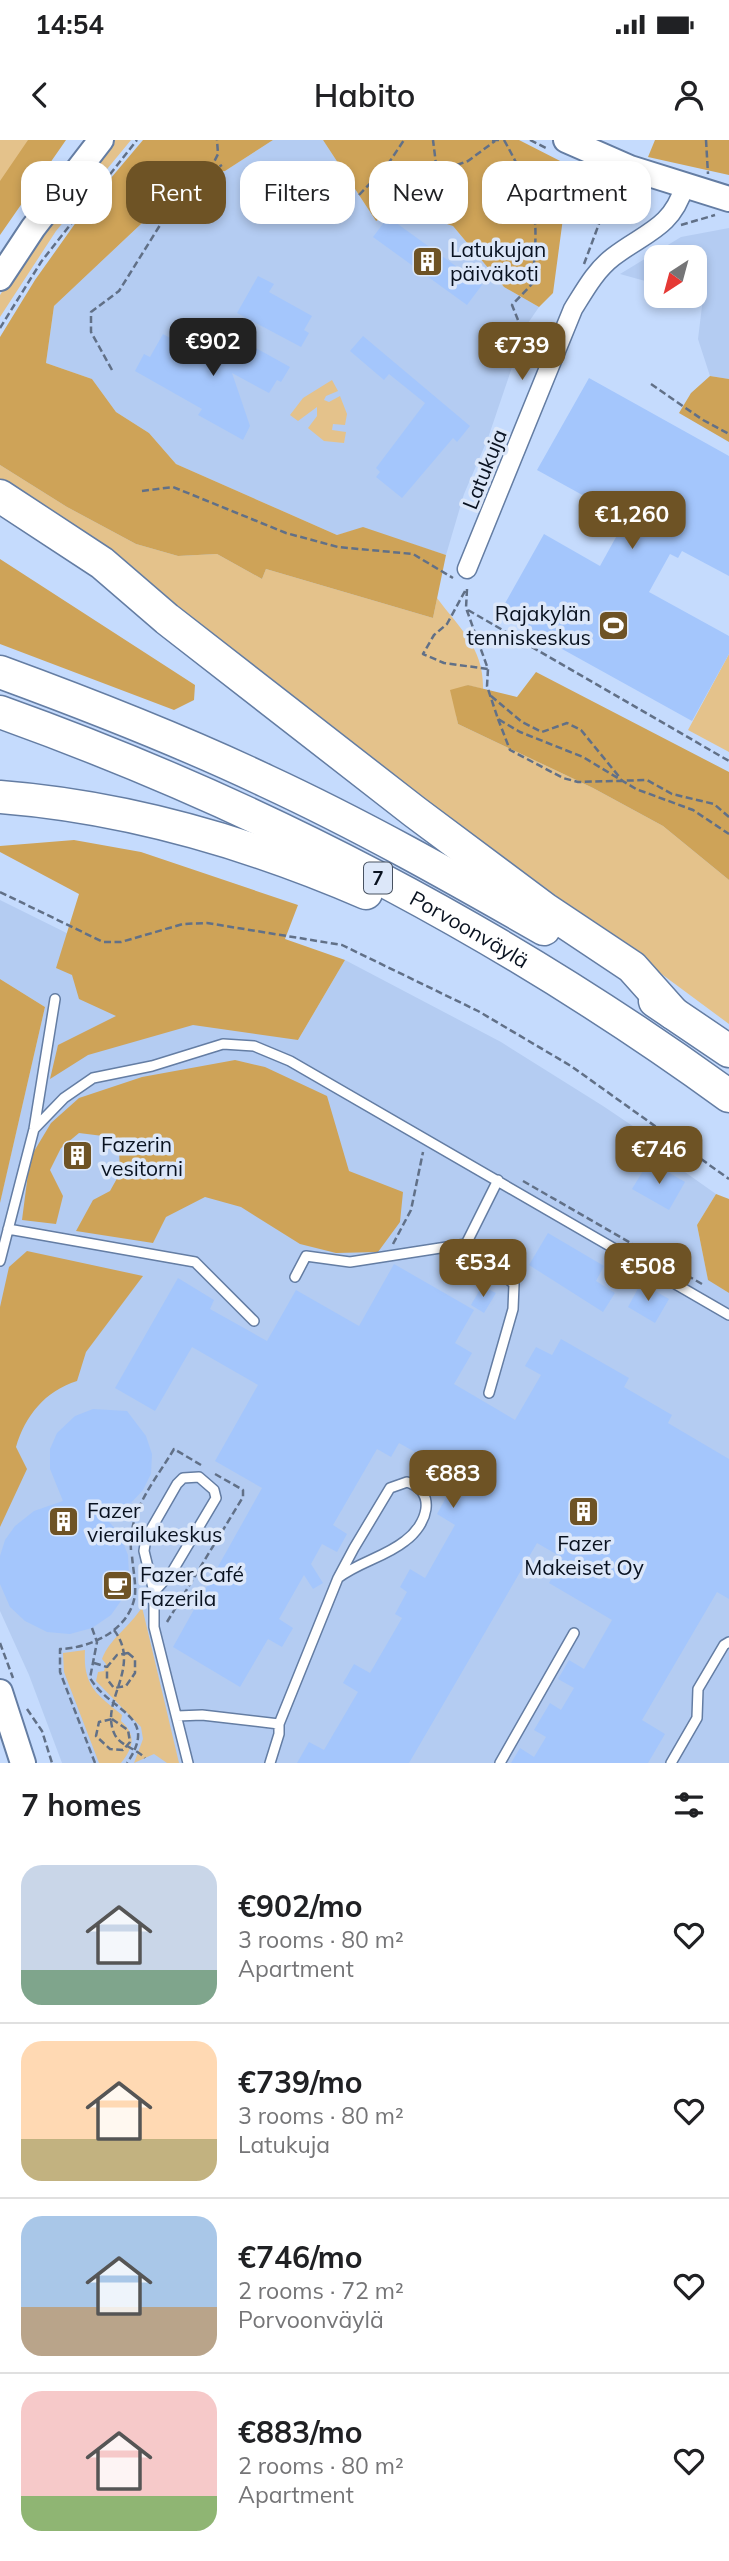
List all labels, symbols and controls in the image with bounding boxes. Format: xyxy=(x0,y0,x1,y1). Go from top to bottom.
text: 14:54 xyxy=(35,8,104,41)
text: Habito xyxy=(314,75,415,115)
icon: back xyxy=(21,76,59,114)
icon: person xyxy=(670,76,708,114)
chip: Buy xyxy=(21,161,112,224)
chip: Rent xyxy=(126,161,226,224)
chip: Filters xyxy=(240,161,355,224)
chip: New xyxy=(369,161,468,224)
chip: Apartment xyxy=(482,161,651,224)
place label: Latukujan päiväkoti xyxy=(450,236,546,286)
building icon: Latukujan päiväkoti xyxy=(410,244,444,278)
north arrow xyxy=(644,245,707,308)
map controls xyxy=(644,245,707,308)
pin: €902 xyxy=(172,318,254,378)
pin: €739 xyxy=(481,322,563,382)
text: €902 xyxy=(185,326,241,355)
text: €739 xyxy=(494,330,550,359)
street label: Latukuja xyxy=(456,425,512,513)
pin: €1,260 xyxy=(575,492,689,551)
text: €1,260 xyxy=(595,499,669,528)
place label: Rajakylän tenniskeskus xyxy=(467,600,591,650)
sports icon: Rajakylän tenniskeskus xyxy=(597,608,631,642)
road number: 7 xyxy=(364,862,392,894)
street label: Porvoonväylä xyxy=(406,885,534,973)
pin: €746 xyxy=(618,1126,700,1186)
place label: Fazerin vesitorni xyxy=(101,1131,183,1181)
text: €746 xyxy=(631,1134,687,1163)
building icon: Fazerin vesitorni xyxy=(61,1139,95,1173)
pin: €534 xyxy=(442,1240,524,1299)
pin: €508 xyxy=(607,1244,689,1303)
text: €534 xyxy=(455,1247,511,1276)
text: €508 xyxy=(620,1251,676,1280)
pin: €883 xyxy=(412,1450,494,1510)
text: €883 xyxy=(425,1458,481,1487)
building icon: Fazer Makeiset Oy xyxy=(567,1494,601,1528)
place label: Fazer vierailukeskus xyxy=(87,1497,223,1547)
building icon: Fazer vierailukeskus xyxy=(47,1505,81,1539)
place label: Fazer Makeiset Oy xyxy=(524,1530,644,1580)
place label: Fazer Café Fazerila xyxy=(140,1561,244,1611)
cafe icon: Fazer Café Fazerila xyxy=(100,1569,134,1603)
text: 7 homes xyxy=(21,1786,142,1824)
icon: filters xyxy=(670,1786,708,1824)
text: €902/mo xyxy=(238,1887,362,1925)
icon: home xyxy=(77,1893,161,1977)
icon: heart xyxy=(670,1916,708,1954)
text: 3 rooms · 80 m² xyxy=(238,1925,404,1954)
text: Apartment xyxy=(238,1954,354,1983)
text: €739/mo xyxy=(238,2063,362,2101)
icon: home xyxy=(77,2069,161,2153)
icon: heart xyxy=(670,2092,708,2130)
text: 3 rooms · 80 m² xyxy=(238,2101,404,2130)
text: Latukuja xyxy=(238,2130,330,2159)
text: €746/mo xyxy=(238,2238,362,2276)
icon: home xyxy=(77,2244,161,2328)
icon: heart xyxy=(670,2267,708,2305)
text: 2 rooms · 72 m² xyxy=(238,2276,404,2305)
text: Porvoonväylä xyxy=(238,2305,384,2334)
text: €883/mo xyxy=(238,2413,362,2451)
icon: home xyxy=(77,2419,161,2503)
icon: heart xyxy=(670,2442,708,2480)
text: 2 rooms · 80 m² xyxy=(238,2451,404,2480)
text: Apartment xyxy=(238,2480,354,2509)

